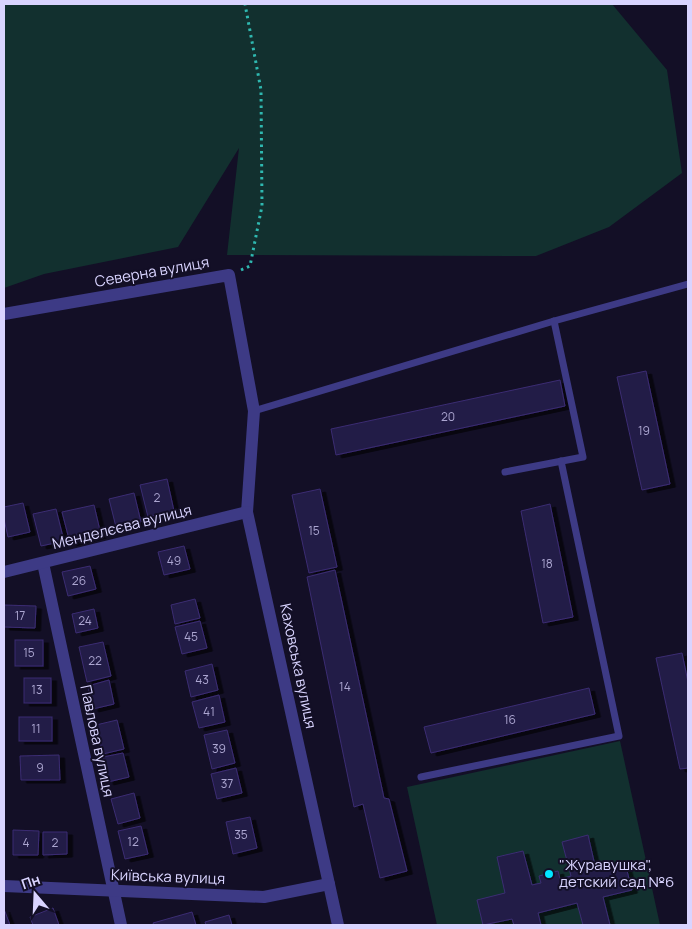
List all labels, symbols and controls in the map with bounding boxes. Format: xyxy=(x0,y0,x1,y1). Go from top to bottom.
street label: Северна вулиця xyxy=(93,251,211,292)
house number: 20 xyxy=(441,408,455,425)
house number: 19 xyxy=(638,422,650,439)
house number: 2 xyxy=(154,489,161,506)
street label: Менделєєва вулиця xyxy=(50,499,194,554)
house number: 15 xyxy=(308,522,320,539)
house number: 49 xyxy=(167,552,181,569)
house number: 18 xyxy=(541,555,553,572)
house number: 26 xyxy=(72,572,86,589)
street label: Каховська вулиця xyxy=(275,602,322,730)
house number: 17 xyxy=(15,607,25,624)
house number: 24 xyxy=(78,612,92,629)
house number: 45 xyxy=(184,628,198,645)
house number: 15 xyxy=(23,644,35,661)
house number: 22 xyxy=(88,652,102,669)
house number: 43 xyxy=(195,671,209,688)
house number: 14 xyxy=(339,678,351,695)
house number: 13 xyxy=(31,681,43,698)
street label: Павлова вулиця xyxy=(75,683,120,799)
house number: 41 xyxy=(203,703,215,720)
house number: 16 xyxy=(504,711,516,728)
house number: 11 xyxy=(31,720,41,737)
house number: 39 xyxy=(212,740,226,757)
house number: 9 xyxy=(36,759,44,776)
house number: 37 xyxy=(221,775,233,792)
house number: 35 xyxy=(234,826,248,843)
house number: 12 xyxy=(127,833,139,850)
house number: 4 xyxy=(22,834,30,851)
house number: 2 xyxy=(52,834,59,851)
place label: "Журавушка", детский сад №6 xyxy=(559,854,674,892)
street label: Київська вулиця xyxy=(110,864,226,889)
marker: "Журавушка", детский сад №6 xyxy=(543,868,555,880)
north arrow xyxy=(10,869,60,919)
text: Пн xyxy=(19,869,43,893)

